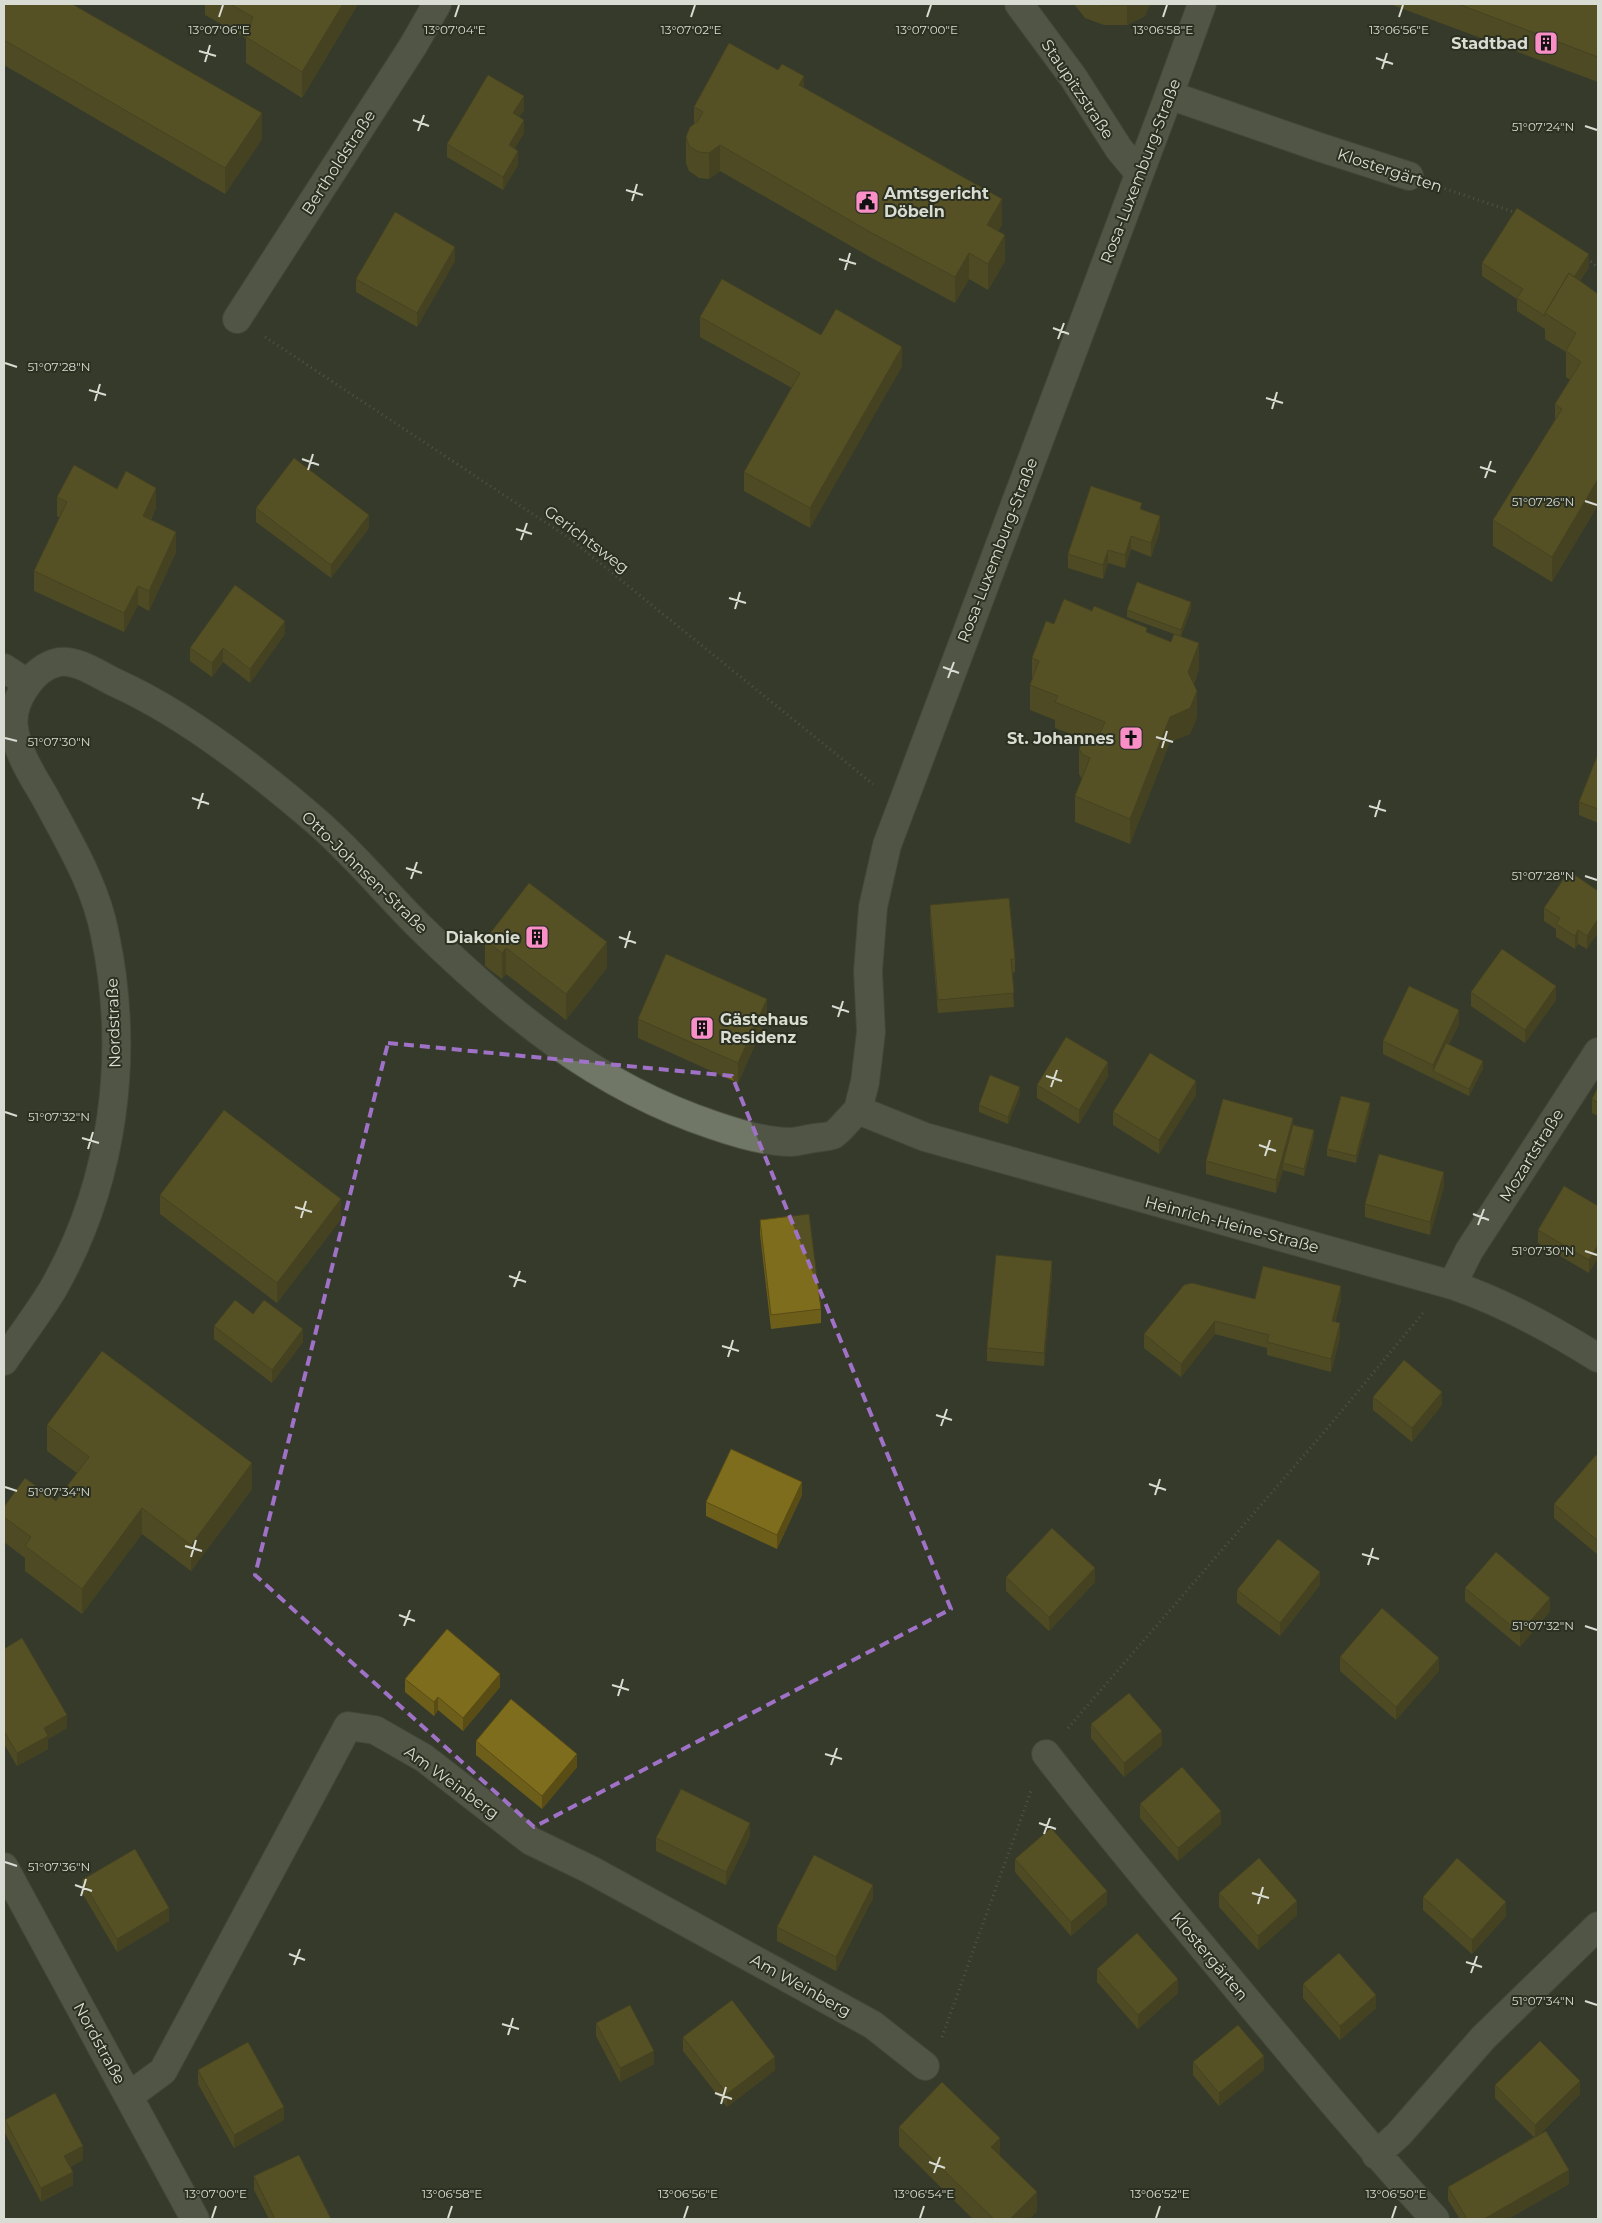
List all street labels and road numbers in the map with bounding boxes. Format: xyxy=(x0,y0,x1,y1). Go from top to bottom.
street label: Staupitzstraße xyxy=(1037,36,1118,143)
street label: Rosa-Luxemburg-Straße xyxy=(1096,76,1185,266)
street label: Bertholdstraße xyxy=(298,106,379,218)
street label: Klostergärten xyxy=(1335,145,1445,196)
street label: Rosa-Luxemburg-Straße xyxy=(953,455,1042,645)
street label: Gerichtsweg xyxy=(541,501,633,577)
street label: Otto-Johnsen-Straße xyxy=(298,807,432,937)
street label: Nordstraße xyxy=(102,978,125,1068)
street label: Mozartstraße xyxy=(1495,1105,1568,1205)
street label: Heinrich-Heine-Straße xyxy=(1143,1192,1321,1257)
street label: Am Weinberg xyxy=(401,1742,503,1823)
street label: Klostergärten xyxy=(1167,1908,1252,2004)
street label: Am Weinberg xyxy=(747,1950,854,2021)
street label: Nordstraße xyxy=(69,1999,130,2087)

